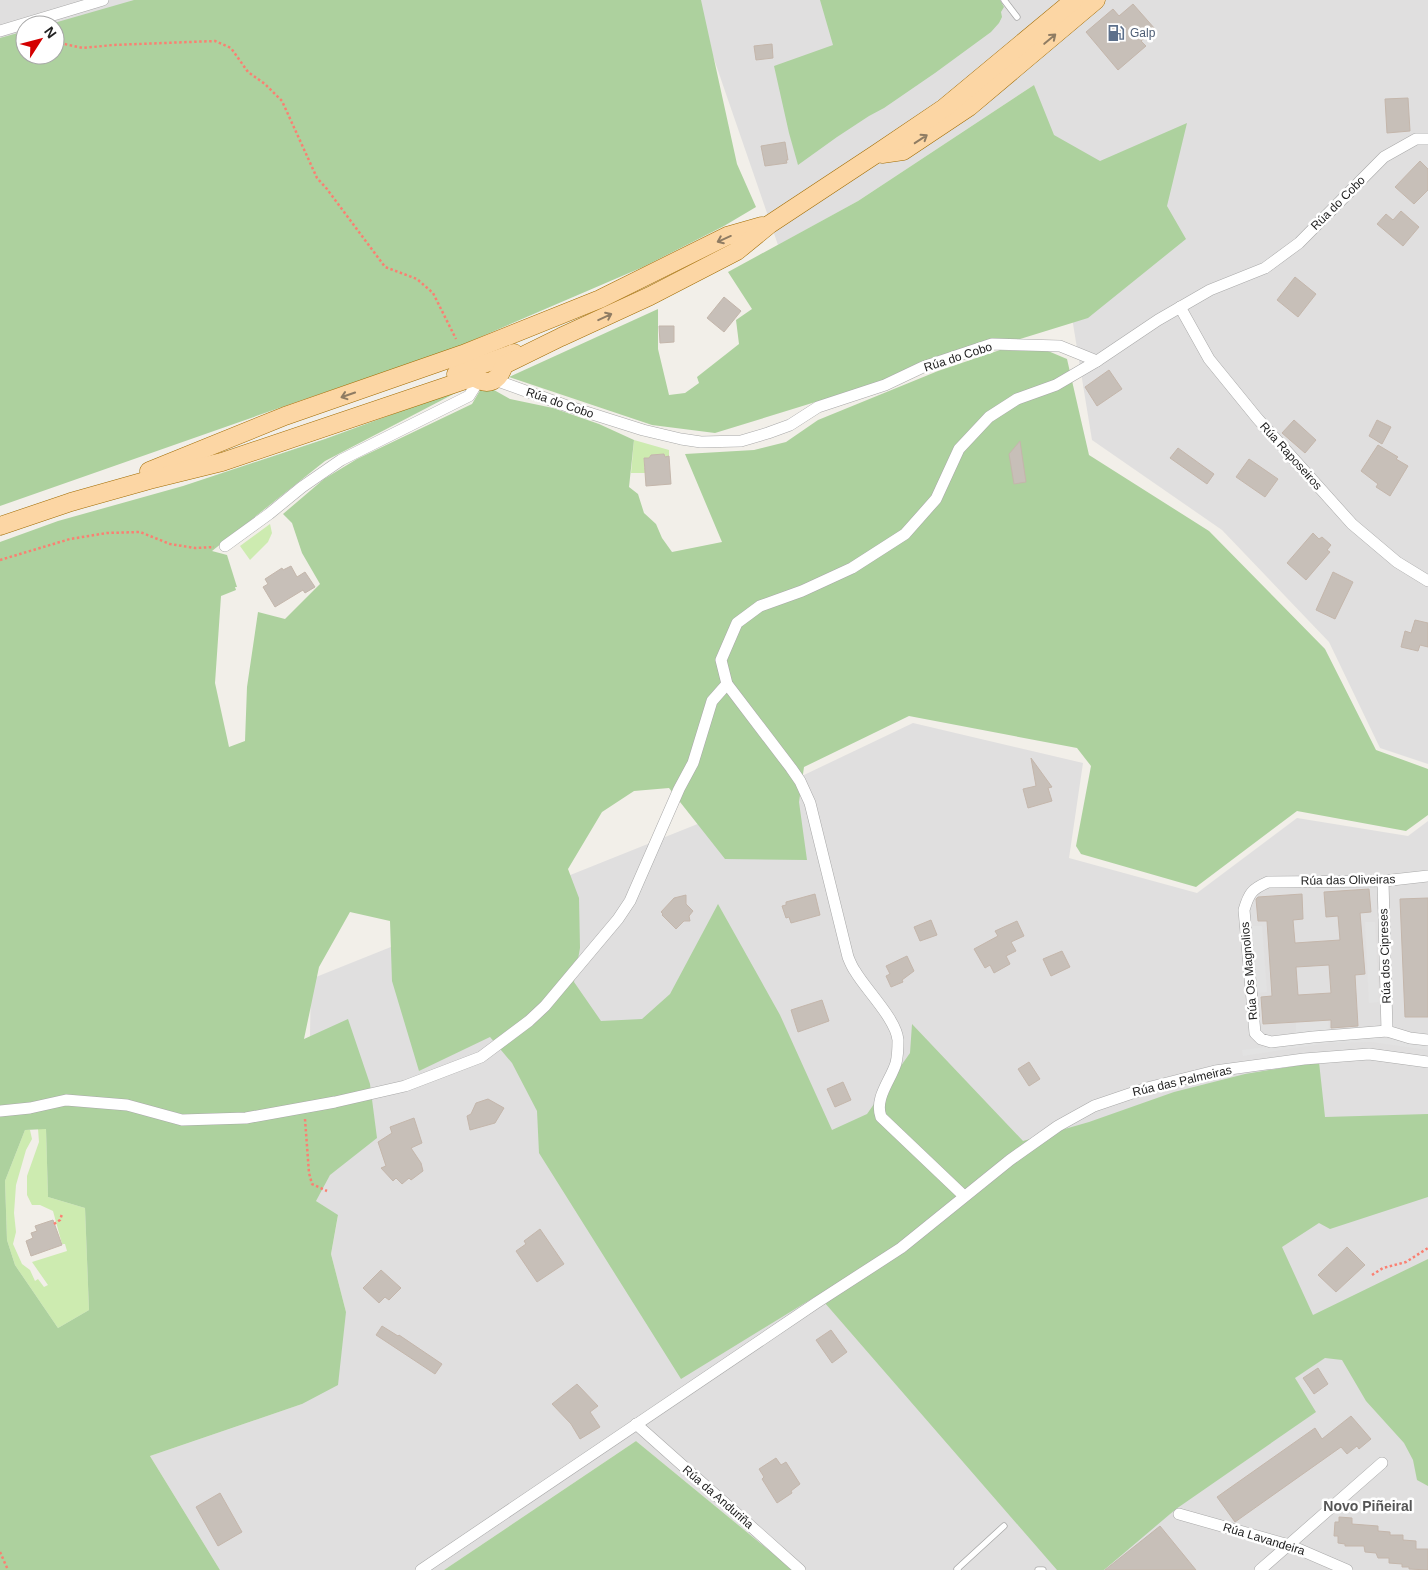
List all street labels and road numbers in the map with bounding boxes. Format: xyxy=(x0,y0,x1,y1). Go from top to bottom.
street label: Rúa do Cobo xyxy=(1308,173,1368,233)
street label: Rúa do Cobo xyxy=(922,339,994,375)
street label: Rúa do Cobo xyxy=(524,385,596,421)
street label: Rúa Raposeiros xyxy=(1257,419,1325,493)
street label: Rúa das Oliveiras xyxy=(1301,872,1395,888)
street label: Rúa dos Cipreses xyxy=(1376,908,1394,1004)
street label: Rúa Os Magnolios xyxy=(1238,921,1260,1021)
street label: Rúa das Palmeiras xyxy=(1131,1063,1233,1099)
street label: Rúa da Anduriña xyxy=(680,1462,757,1532)
street label: Rúa Lavandeira xyxy=(1221,1520,1307,1558)

